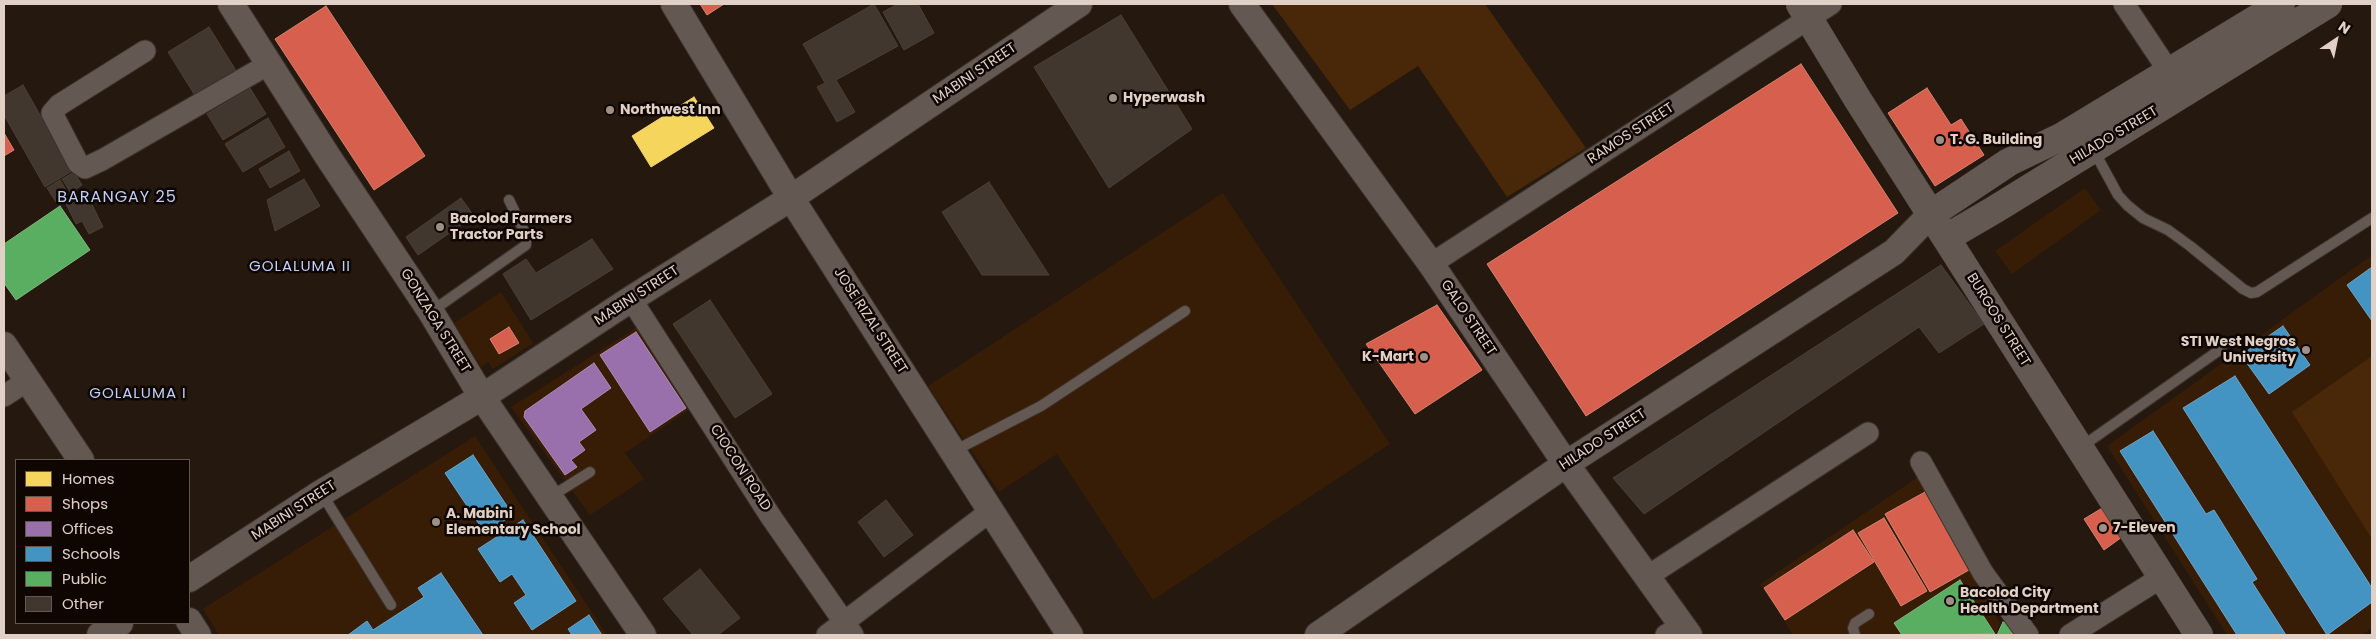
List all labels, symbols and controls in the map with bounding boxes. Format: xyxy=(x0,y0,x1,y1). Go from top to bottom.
north arrow xyxy=(2311,15,2361,65)
text: N xyxy=(2334,16,2354,39)
street label: MABINI STREET xyxy=(930,40,1020,108)
place label: Hyperwash xyxy=(1123,90,1205,106)
marker: Hyperwash xyxy=(1107,92,1119,104)
street label: RAMOS STREET xyxy=(1585,100,1677,168)
place label: Northwest Inn xyxy=(620,102,721,118)
street label: HILADO STREET xyxy=(2067,103,2161,169)
marker: Northwest Inn xyxy=(604,104,616,116)
place label: T. G. Building xyxy=(1950,132,2042,148)
marker: T. G. Building xyxy=(1934,134,1946,146)
district label: BARANGAY 25 xyxy=(56,188,178,208)
place label: Bacolod Farmers Tractor Parts xyxy=(450,211,572,243)
marker: Bacolod Farmers Tractor Parts xyxy=(434,221,446,233)
district label: GOLALUMA II xyxy=(248,258,352,276)
street label: MABINI STREET xyxy=(592,263,682,329)
street label: JOSE RIZAL STREET xyxy=(830,265,910,377)
street label: GONZAGA STREET xyxy=(396,266,474,376)
street label: BURGOS STREET xyxy=(1963,270,2033,370)
street label: GALO STREET xyxy=(1437,277,1499,359)
place label: STI West Negros University xyxy=(2181,334,2296,367)
marker: STI West Negros University xyxy=(2300,344,2312,356)
place label: K-Mart xyxy=(1362,349,1414,365)
marker: K-Mart xyxy=(1418,351,1430,363)
district label: GOLALUMA I xyxy=(88,385,188,403)
street label: HILADO STREET xyxy=(1557,406,1649,474)
street label: CIOCON ROAD xyxy=(706,422,774,514)
legend xyxy=(15,459,190,624)
text: Homes xyxy=(62,468,115,489)
street label: MABINI STREET xyxy=(249,478,339,544)
text: Shops xyxy=(62,493,108,514)
place label: A. Mabini Elementary School xyxy=(446,506,581,538)
marker: A. Mabini Elementary School xyxy=(430,516,442,528)
text: Offices xyxy=(62,518,114,539)
place label: 7-Eleven xyxy=(2113,520,2176,536)
marker: 7-Eleven xyxy=(2097,522,2109,534)
text: Schools xyxy=(62,543,120,564)
text: Public xyxy=(62,568,107,589)
place label: Bacolod City Health Department xyxy=(1960,585,2099,618)
text: Other xyxy=(62,593,104,614)
marker: Bacolod City Health Department xyxy=(1944,595,1956,607)

